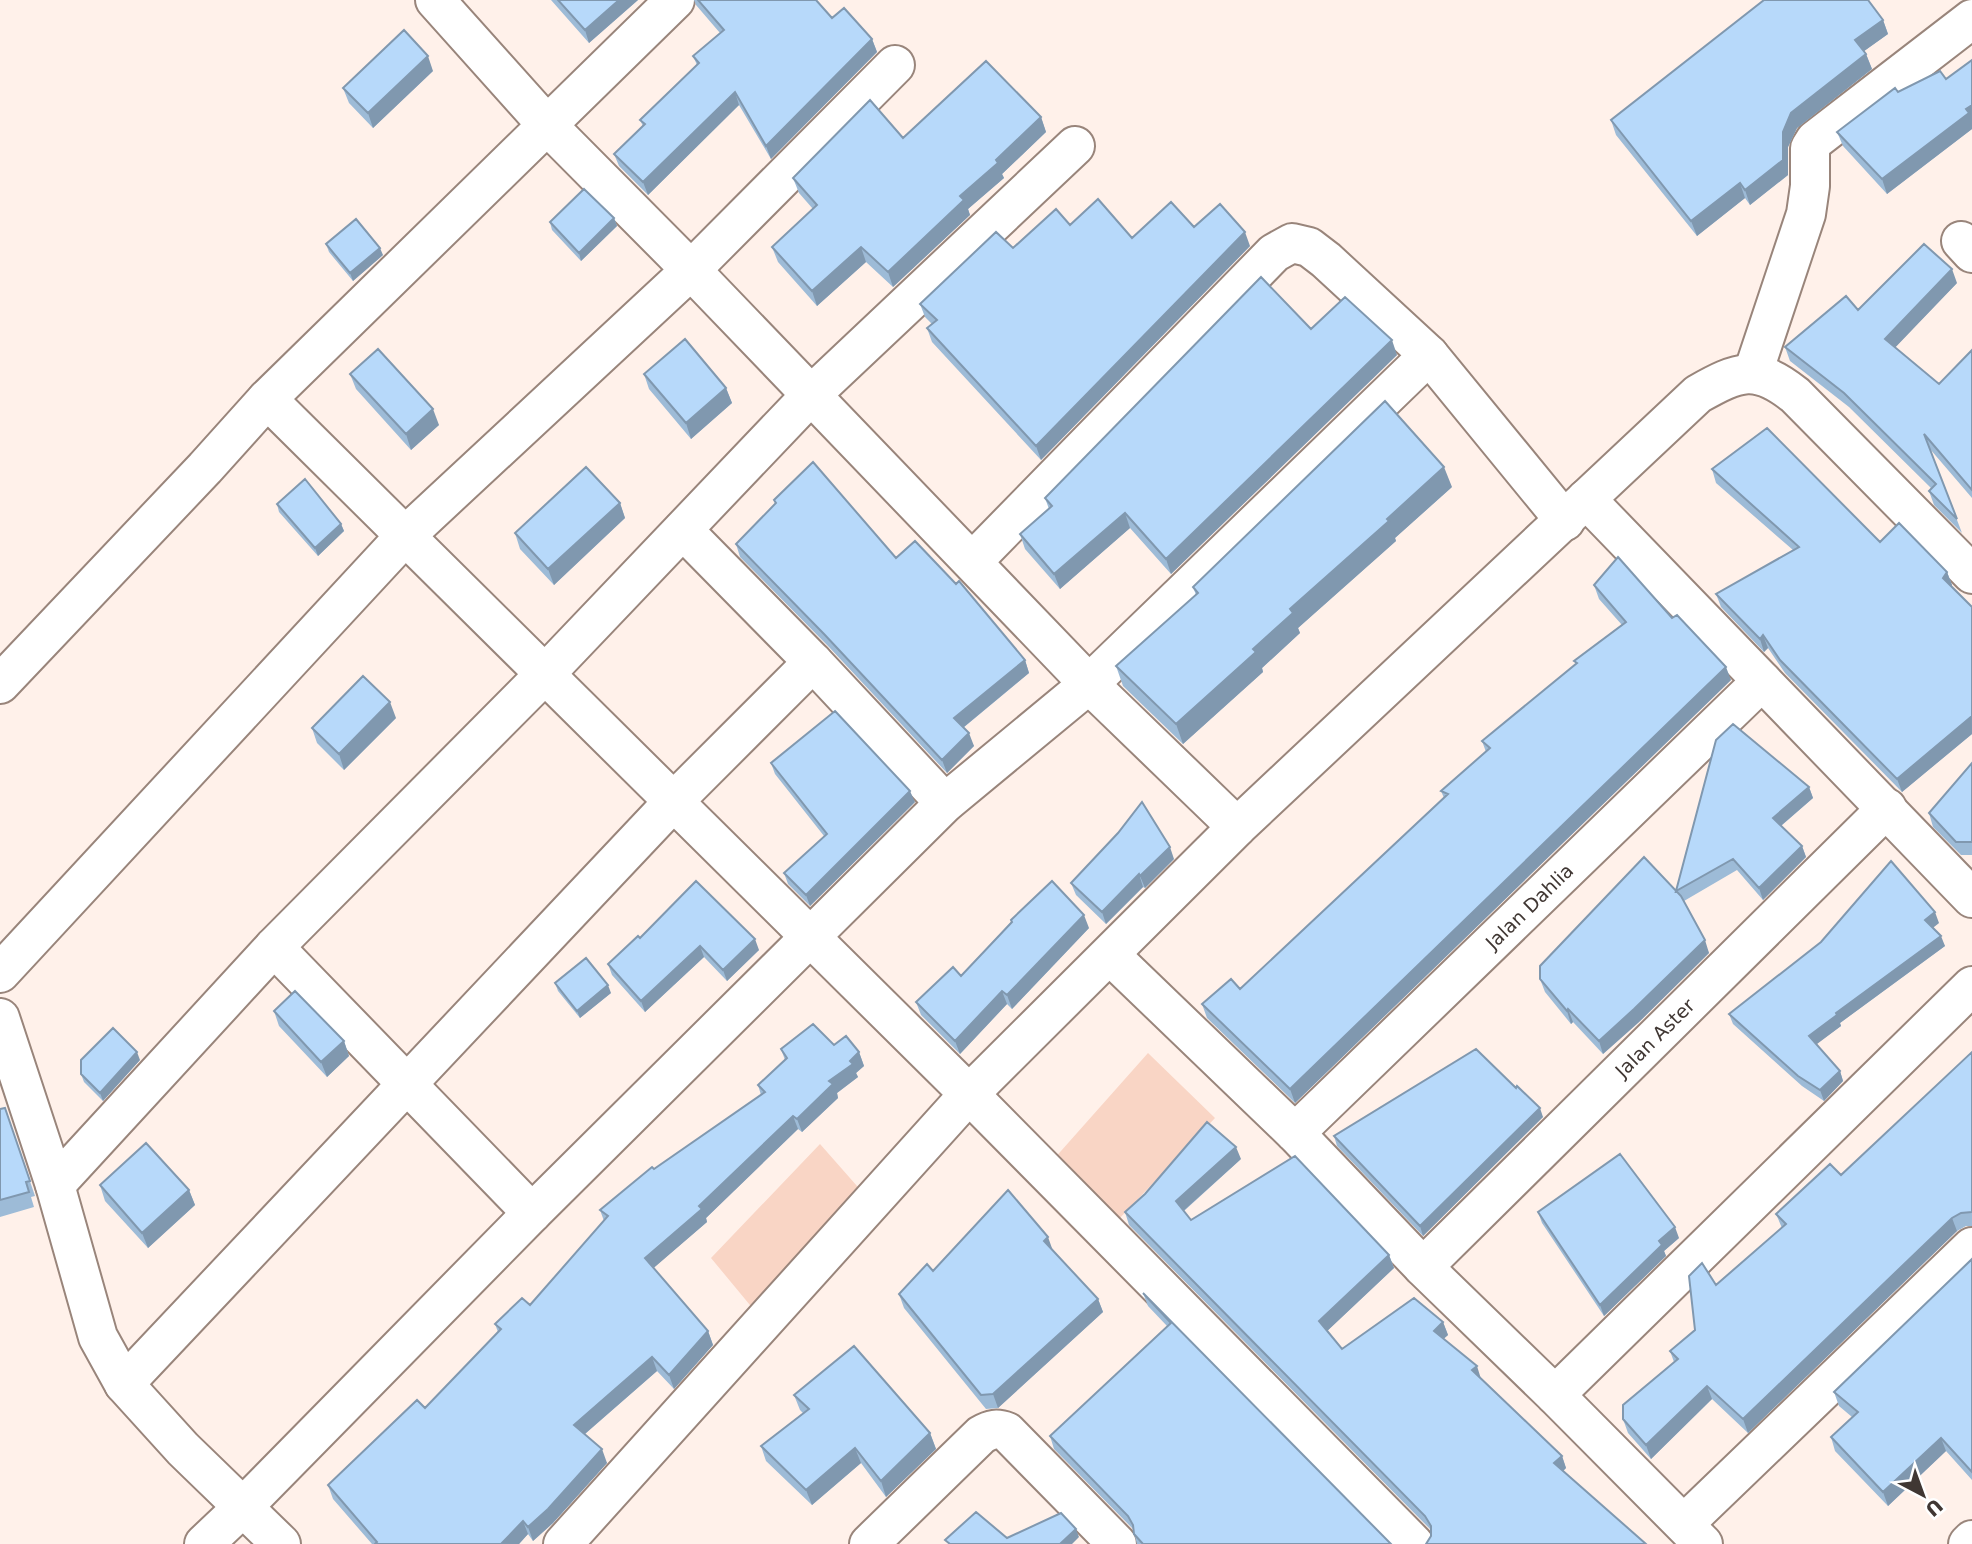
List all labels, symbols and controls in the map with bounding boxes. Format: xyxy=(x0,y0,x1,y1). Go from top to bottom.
street label: Jalan Dahlia xyxy=(1480,859,1577,954)
street label: Jalan Aster xyxy=(1610,994,1699,1082)
north arrow xyxy=(1888,1460,1958,1530)
text: U xyxy=(1921,1494,1947,1521)

